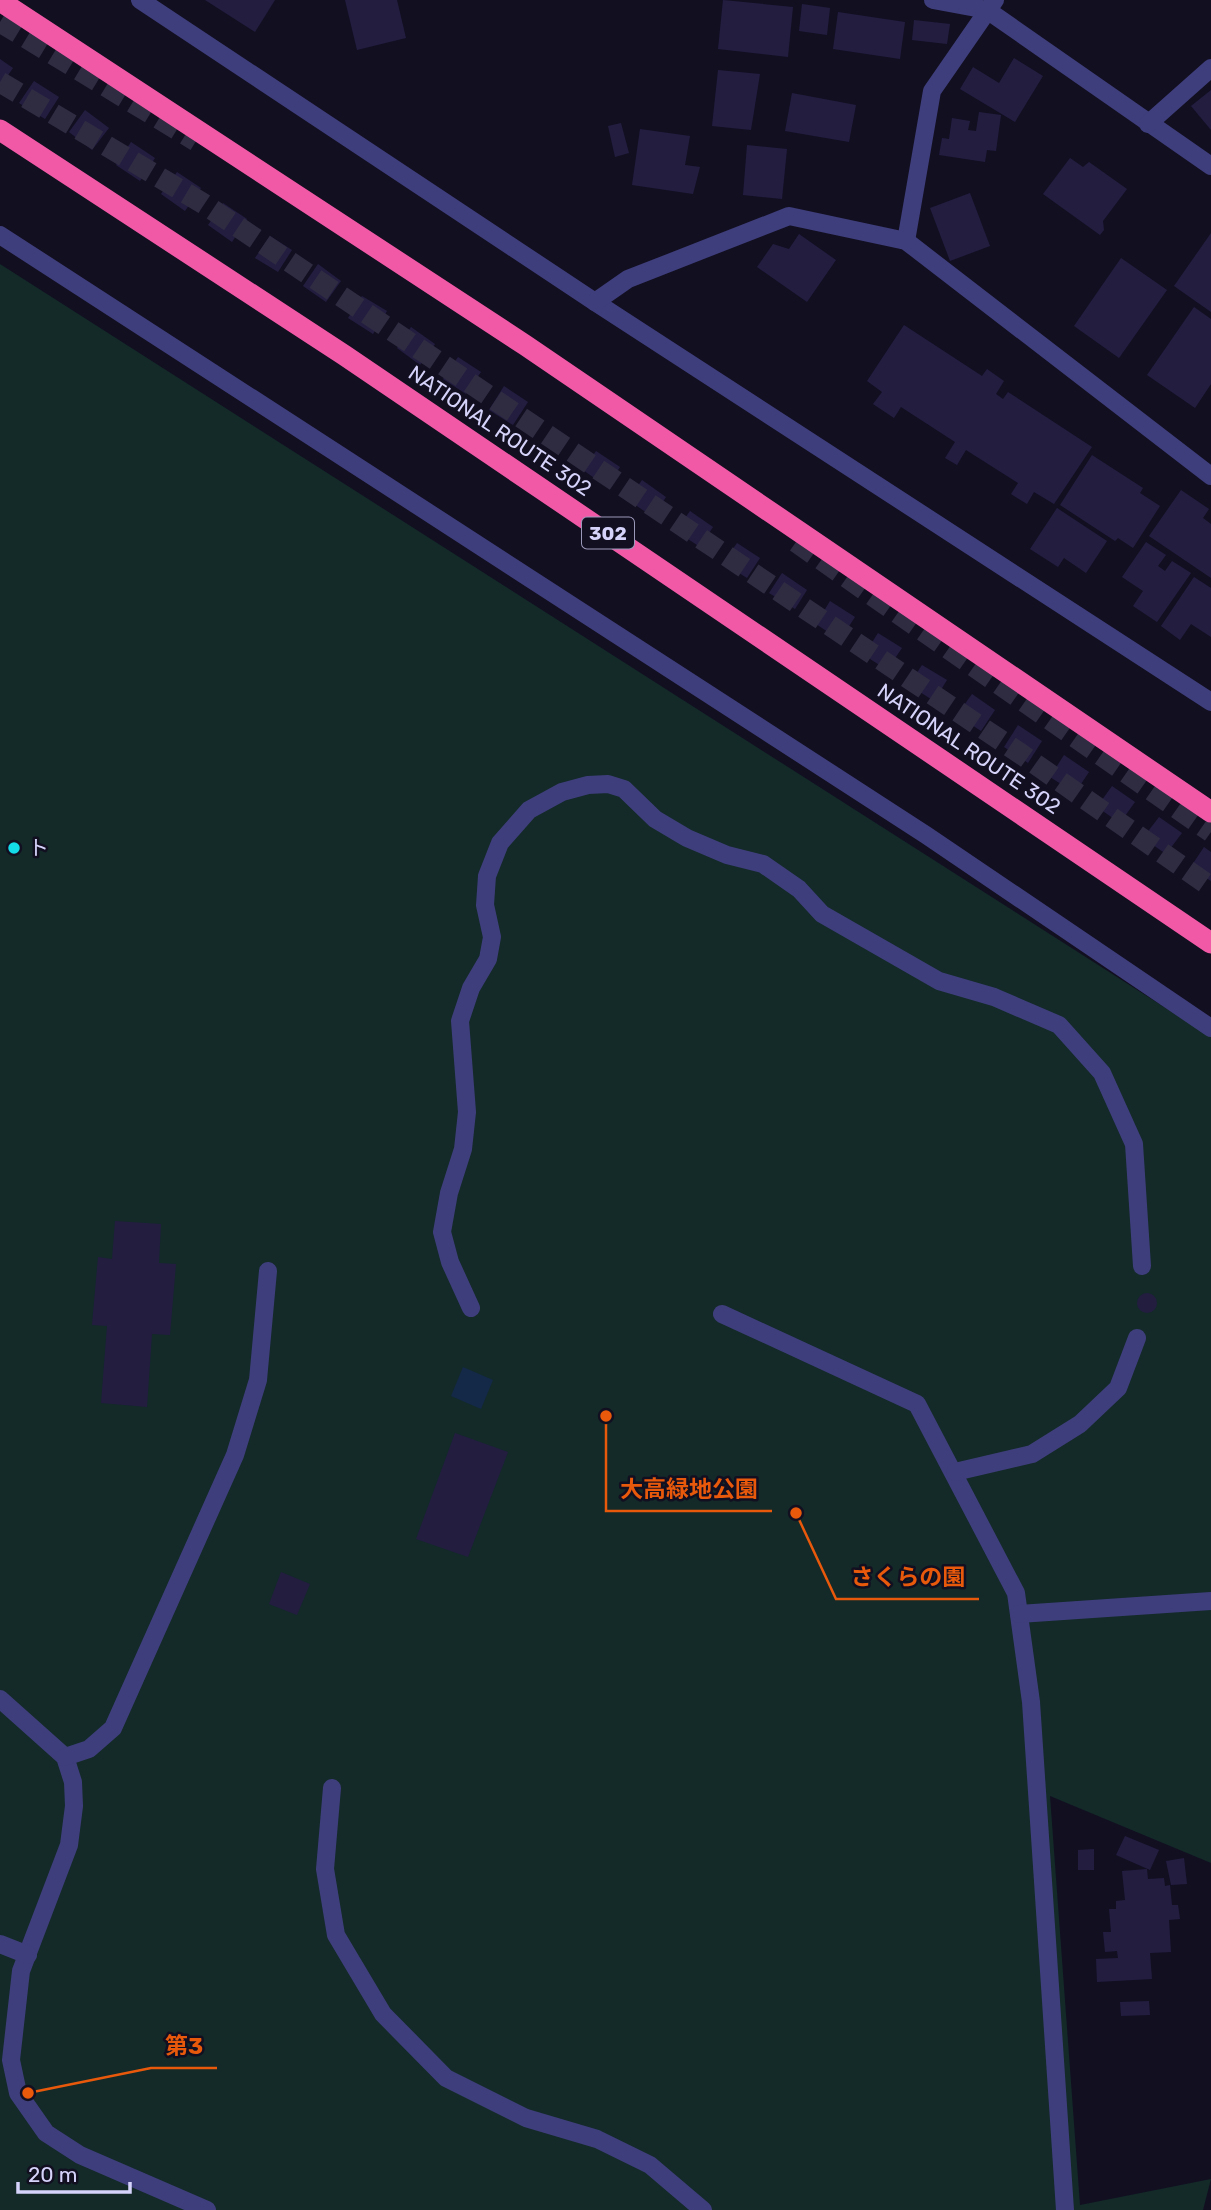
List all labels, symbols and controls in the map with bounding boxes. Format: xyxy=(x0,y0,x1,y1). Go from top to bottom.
street label: NATIONAL ROUTE 302 xyxy=(404,360,597,501)
road number: 302 xyxy=(582,518,634,548)
street label: NATIONAL ROUTE 302 xyxy=(873,678,1066,819)
place label: ト xyxy=(28,835,49,860)
marker: ト xyxy=(6,840,22,856)
callout: 大高緑地公園 xyxy=(606,1467,772,1511)
text: 大高緑地公園 xyxy=(620,1475,758,1503)
callout: さくらの園 xyxy=(836,1555,979,1599)
text: さくらの園 xyxy=(851,1563,966,1591)
callout: 第3 xyxy=(151,2024,217,2068)
text: 第3 xyxy=(165,2032,203,2060)
scale bar xyxy=(18,2150,130,2194)
text: 20 m xyxy=(28,2162,77,2187)

